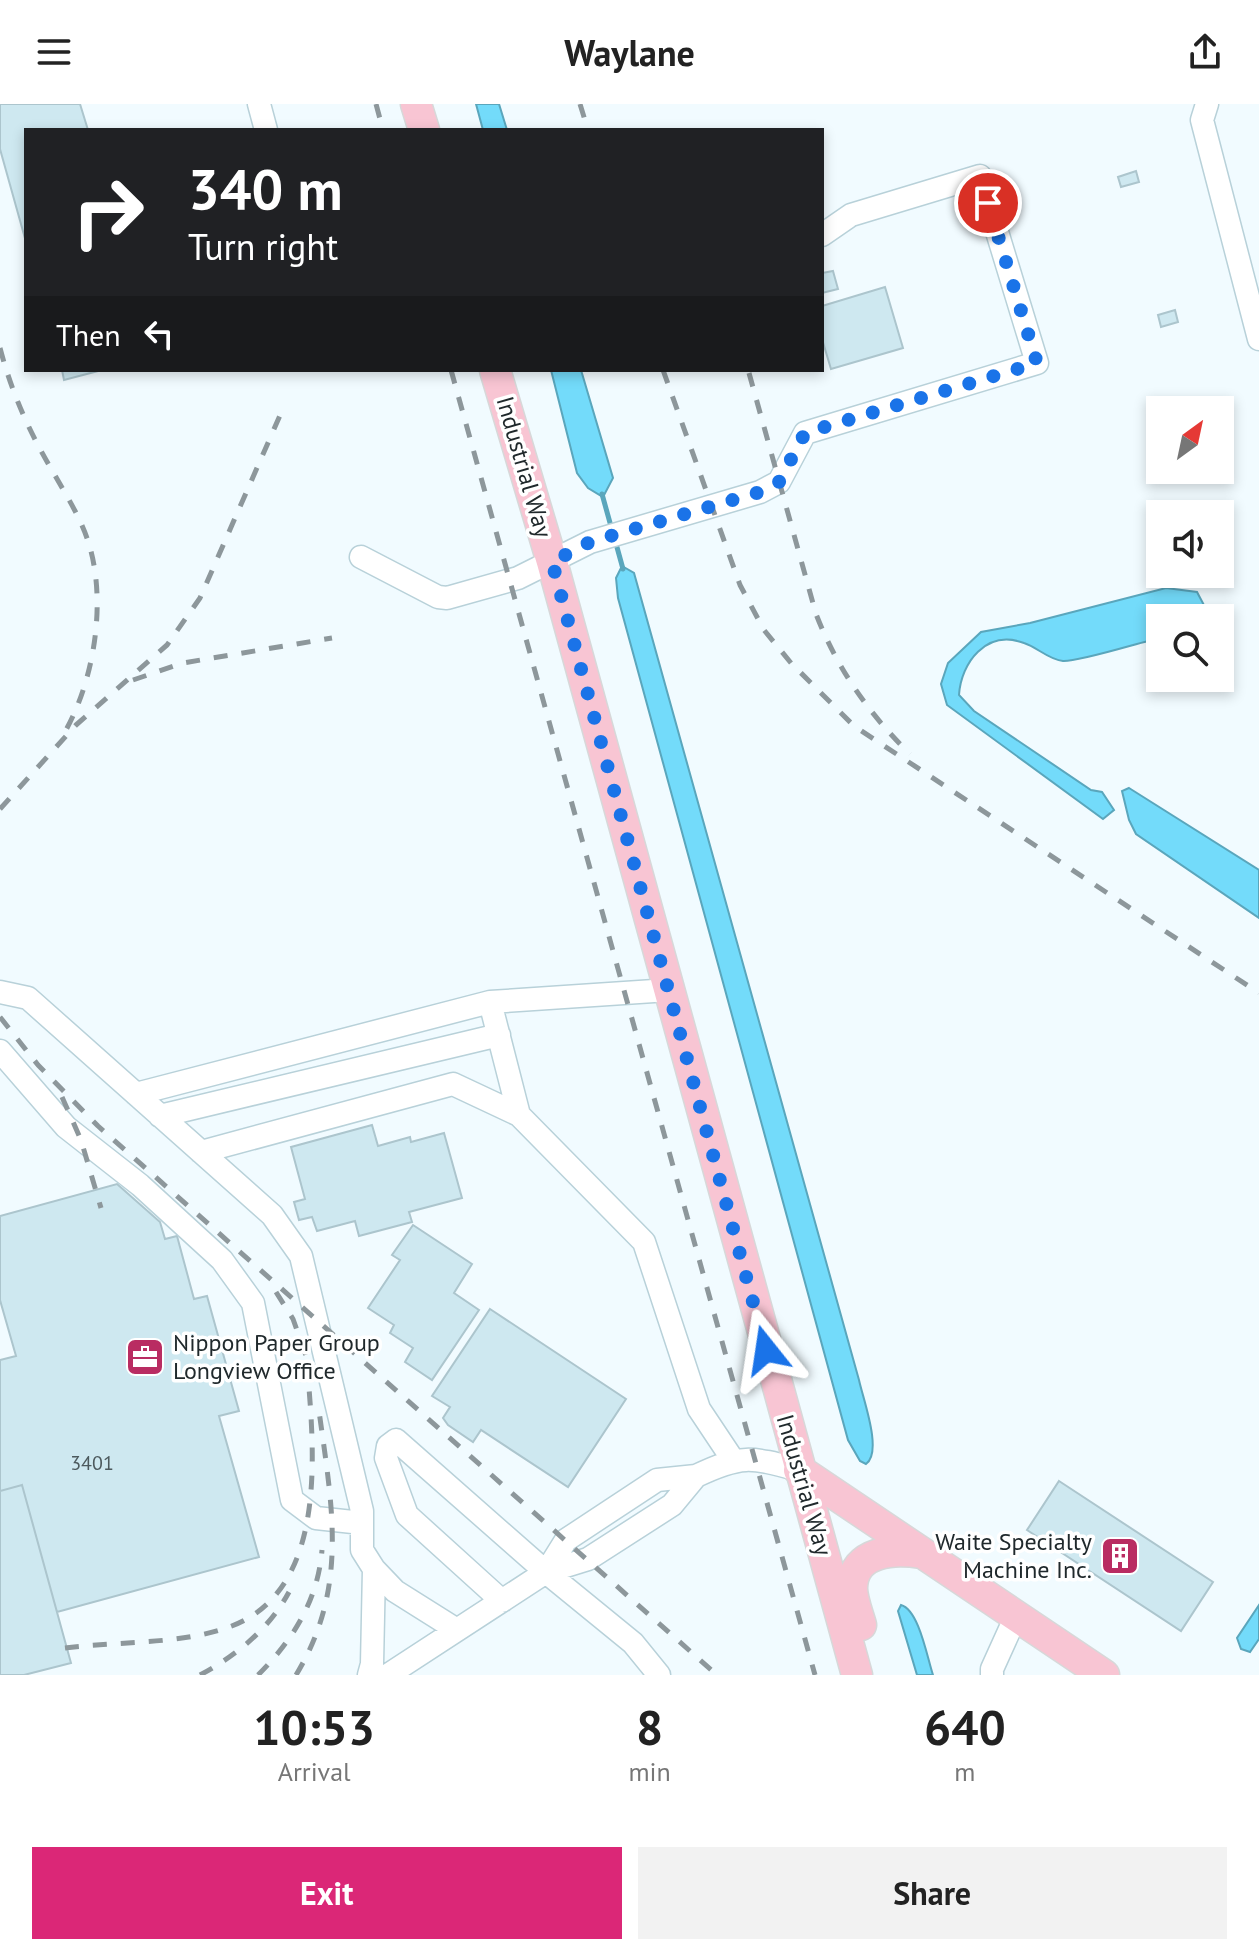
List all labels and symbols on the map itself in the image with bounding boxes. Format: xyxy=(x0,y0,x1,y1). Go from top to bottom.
pin xyxy=(954,169,1022,237)
street label: Industrial Way xyxy=(490,393,559,541)
north arrow xyxy=(1146,396,1234,484)
position arrow xyxy=(724,1308,808,1392)
place label: Nippon Paper Group Longview Office xyxy=(173,1327,380,1386)
office icon: Nippon Paper Group Longview Office xyxy=(124,1336,166,1378)
street label: Industrial Way xyxy=(770,1411,839,1559)
house number: 3401 xyxy=(70,1450,114,1476)
place label: Waite Specialty Machine Inc. xyxy=(935,1526,1092,1585)
building icon: Waite Specialty Machine Inc. xyxy=(1099,1535,1141,1577)

